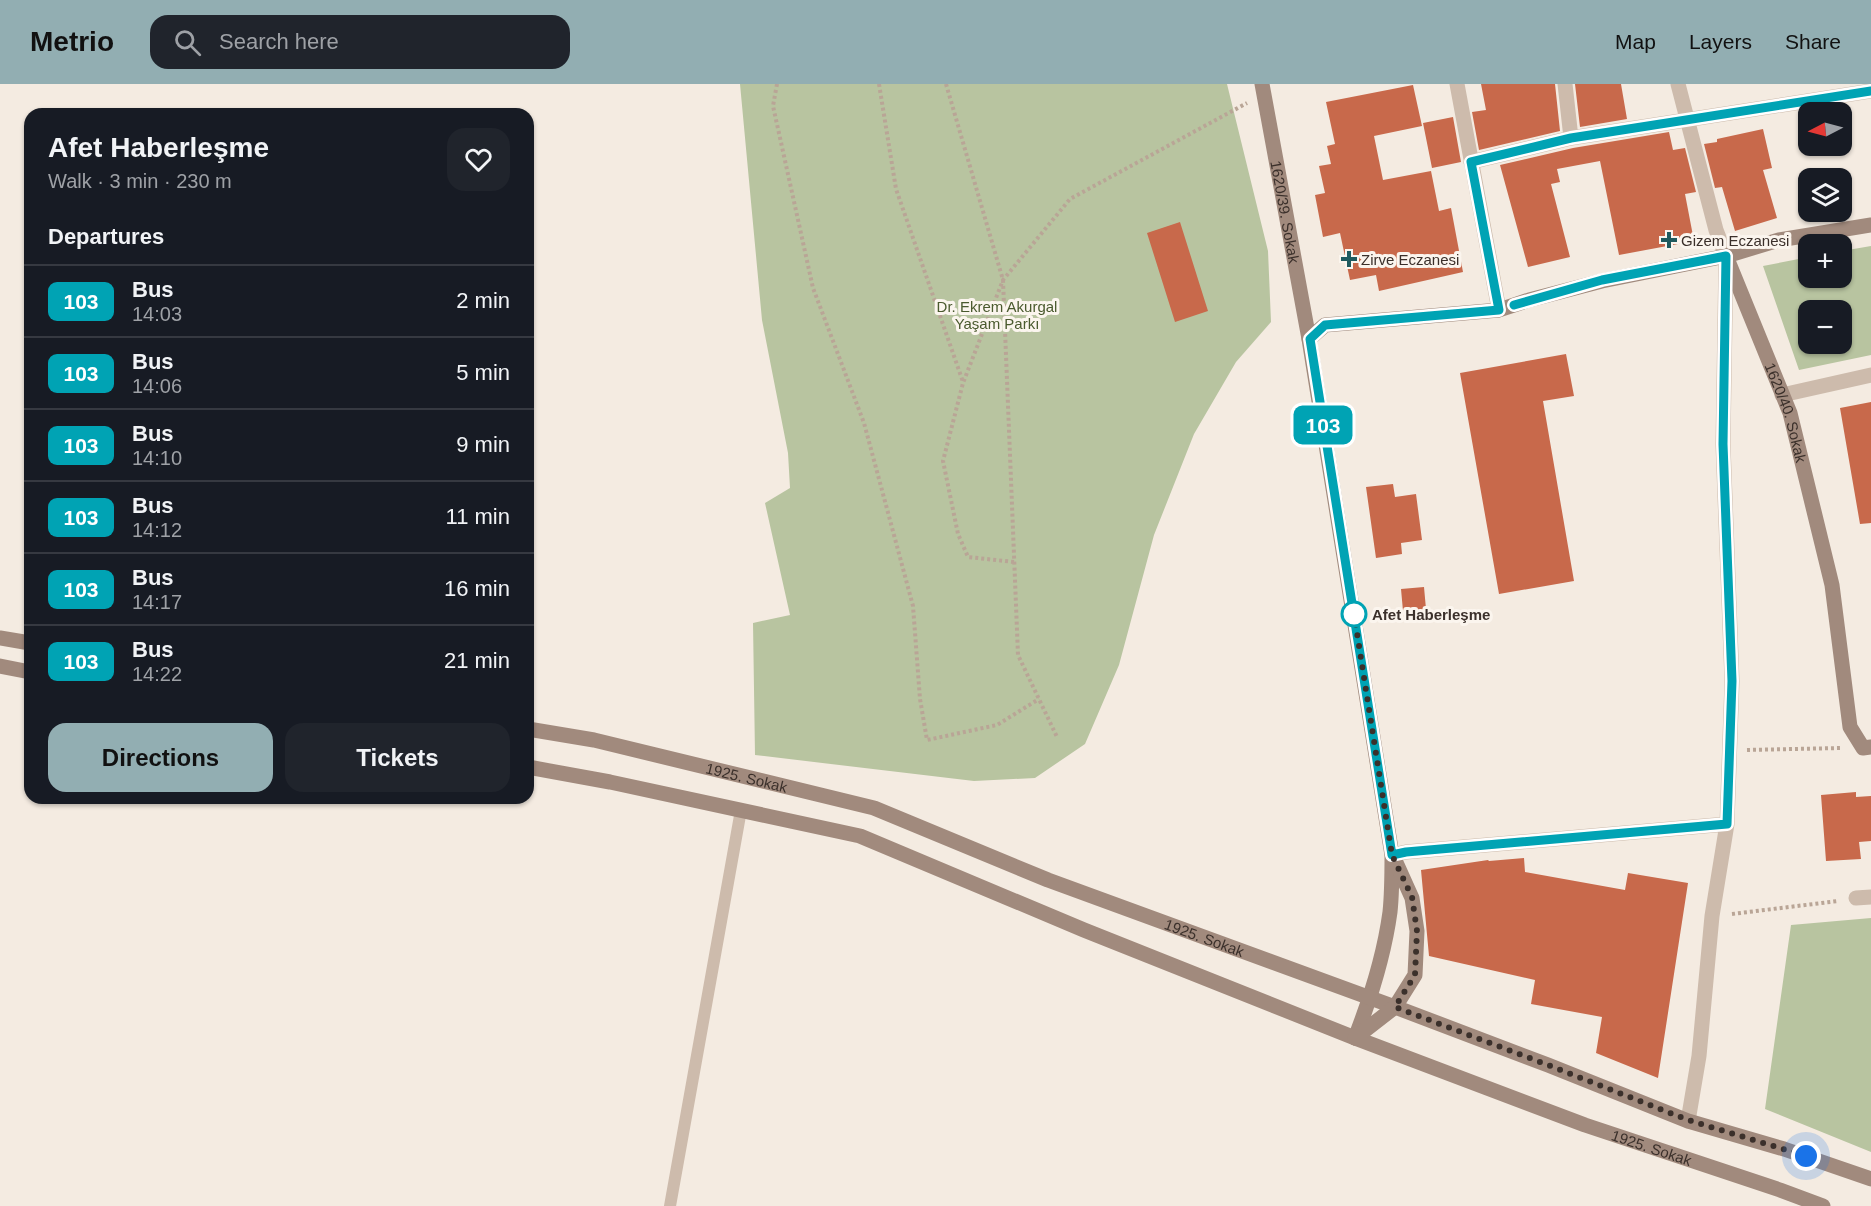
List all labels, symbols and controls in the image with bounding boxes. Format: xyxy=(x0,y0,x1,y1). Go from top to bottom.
search box xyxy=(150,15,570,69)
text: Metrio xyxy=(30,26,114,57)
icon: search xyxy=(171,26,204,59)
text: Search here xyxy=(219,29,339,54)
text: Map xyxy=(1615,30,1656,53)
text: Layers xyxy=(1689,30,1752,53)
text: Share xyxy=(1785,30,1841,53)
north arrow xyxy=(1798,102,1852,156)
map controls xyxy=(1798,102,1852,354)
button: heart xyxy=(447,128,510,191)
text: Afet Haberleşme xyxy=(48,132,269,163)
street label: 1620/39. Sokak xyxy=(1268,159,1303,265)
button: layers xyxy=(1798,168,1852,222)
text: Walk · 3 min · 230 m xyxy=(48,170,232,192)
text: Departures xyxy=(48,224,164,249)
place label: Gizem Eczanesi xyxy=(1681,232,1789,249)
marker: Gizem Eczanesi xyxy=(1662,233,1676,247)
button: + xyxy=(1798,234,1852,288)
place label: Zirve Eczanesi xyxy=(1361,251,1459,268)
marker: Zirve Eczanesi xyxy=(1342,252,1356,266)
text: Bus xyxy=(132,277,174,302)
text: 2 min xyxy=(456,288,510,313)
text: 103 xyxy=(63,290,99,313)
park label: Dr. Ekrem Akurgal Yaşam Parkı xyxy=(937,298,1057,332)
button: − xyxy=(1798,300,1852,354)
text: 14:03 xyxy=(132,303,182,325)
text: Bus xyxy=(132,349,174,374)
text: 5 min xyxy=(456,360,510,385)
street label: 1620/40. Sokak xyxy=(1762,360,1810,465)
text: 103 xyxy=(63,362,99,385)
text: 14:06 xyxy=(132,375,182,397)
line badge: 103 xyxy=(1288,406,1358,444)
text: 103 xyxy=(1305,414,1341,437)
text: Bus xyxy=(132,421,174,446)
text: 9 min xyxy=(456,432,510,457)
text: 103 xyxy=(63,434,99,457)
text: 14:10 xyxy=(132,447,182,469)
text: Bus xyxy=(132,493,174,518)
text: 11 min xyxy=(446,504,510,529)
text: 103 xyxy=(63,506,99,529)
text: 14:12 xyxy=(132,519,182,541)
text: Bus xyxy=(132,565,174,590)
text: 16 min xyxy=(444,576,510,601)
text: 103 xyxy=(63,578,99,601)
text: 14:17 xyxy=(132,591,182,613)
marker: Afet Haberleşme xyxy=(1341,601,1367,627)
place label: Afet Haberleşme xyxy=(1372,606,1490,623)
text: Bus xyxy=(132,637,174,662)
text: 21 min xyxy=(444,648,510,673)
text: 103 xyxy=(63,650,99,673)
text: 14:22 xyxy=(132,663,182,685)
button: Directions xyxy=(48,723,273,792)
button: Tickets xyxy=(285,723,510,792)
street label: 1925. Sokak xyxy=(704,759,790,795)
street label: 1925. Sokak xyxy=(1162,915,1247,960)
street label: 1925. Sokak xyxy=(1609,1126,1694,1169)
your location xyxy=(1791,1141,1821,1171)

